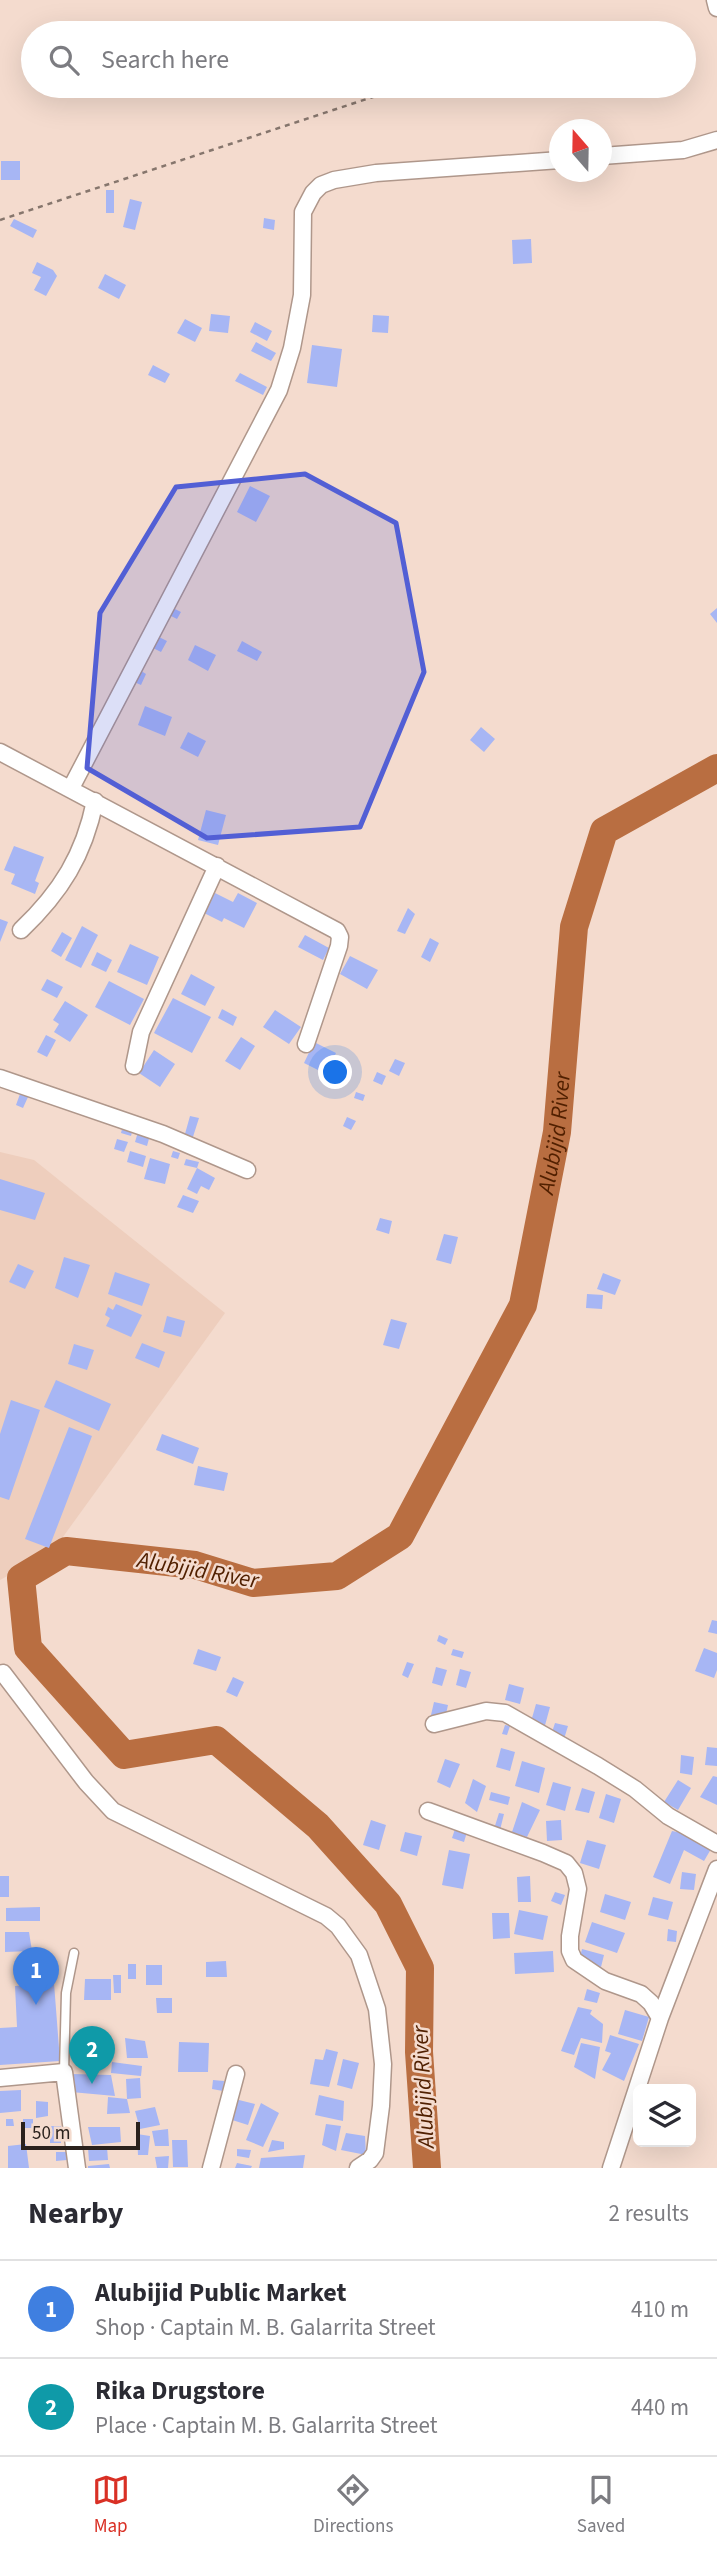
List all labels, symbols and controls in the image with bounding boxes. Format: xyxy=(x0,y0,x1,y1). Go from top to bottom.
search box xyxy=(21,21,696,98)
icon: search xyxy=(45,41,83,79)
text: Search here xyxy=(101,41,229,78)
north arrow xyxy=(549,119,612,182)
your location xyxy=(318,1055,352,1089)
water label: Alubijid River xyxy=(528,1070,578,1198)
water label: Alubijid River xyxy=(133,1543,262,1597)
pin: 1 xyxy=(13,1947,59,2005)
water label: Alubijid River xyxy=(403,2024,443,2151)
pin: 2 xyxy=(69,2026,115,2084)
map controls xyxy=(633,2084,696,2147)
button: layers xyxy=(633,2084,696,2147)
scale bar xyxy=(21,2119,140,2151)
text: 50 m xyxy=(32,2120,70,2147)
text: Nearby xyxy=(28,2192,123,2235)
text: 2 results xyxy=(609,2197,689,2230)
text: Alubijid Public Market xyxy=(95,2274,346,2311)
text: 1 xyxy=(45,2293,57,2326)
text: 410 m xyxy=(631,2293,689,2326)
text: Shop · Captain M. B. Galarrita Street xyxy=(95,2311,436,2344)
text: Rika Drugstore xyxy=(95,2372,265,2409)
text: 2 xyxy=(45,2391,57,2424)
text: 440 m xyxy=(631,2391,689,2424)
text: Place · Captain M. B. Galarrita Street xyxy=(95,2409,437,2442)
tab: Map xyxy=(92,2471,130,2540)
tab: Directions xyxy=(313,2471,393,2540)
tab: Saved xyxy=(577,2471,625,2540)

